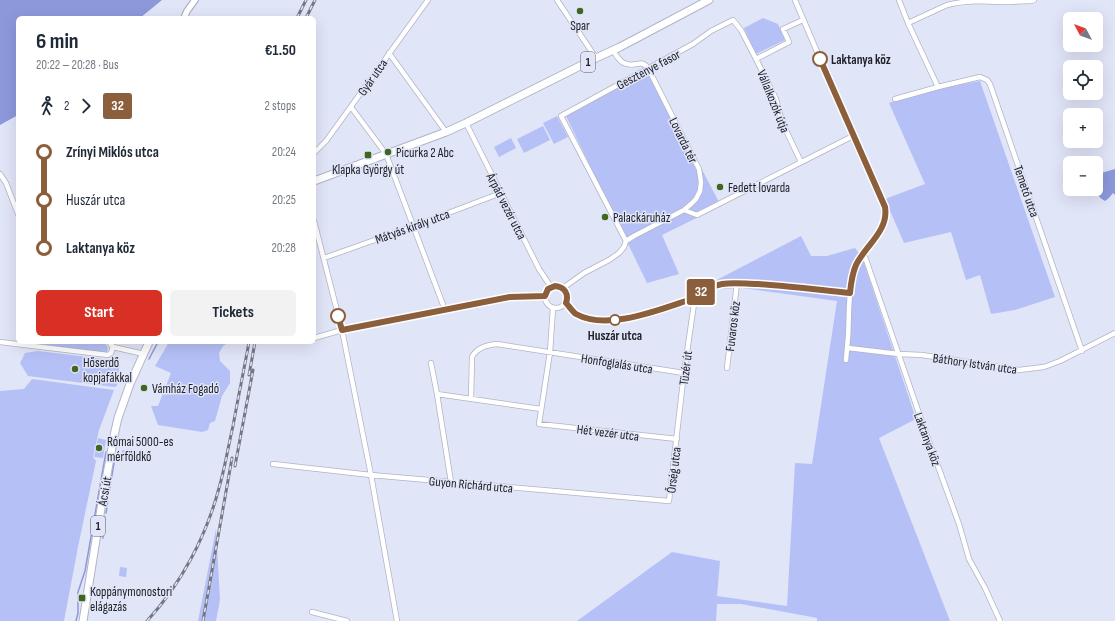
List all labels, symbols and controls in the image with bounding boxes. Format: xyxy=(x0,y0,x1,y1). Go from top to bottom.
marker: Spar xyxy=(575,6,585,16)
north arrow xyxy=(1063,12,1103,52)
map controls xyxy=(1063,12,1103,196)
place label: Spar xyxy=(570,18,590,34)
text: 6 min xyxy=(36,28,79,55)
text: €1.50 xyxy=(265,41,296,60)
street label: Gesztenye fasor xyxy=(614,46,683,93)
marker: Laktanya köz xyxy=(812,51,828,67)
road number: 1 xyxy=(581,52,595,72)
place label: Laktanya köz xyxy=(831,52,891,68)
street label: Gyár utca xyxy=(354,56,391,99)
text: 20:22 – 20:28 · Bus xyxy=(36,57,119,73)
button: locate xyxy=(1063,60,1103,100)
street label: Vállalkozók útja xyxy=(753,68,793,135)
icon: walk xyxy=(36,95,58,117)
icon: forward xyxy=(75,95,97,117)
text: 32 xyxy=(111,97,124,114)
text: 2 xyxy=(64,98,69,114)
text: 2 stops xyxy=(265,98,296,114)
button: + xyxy=(1063,108,1103,148)
street label: Lovarda tér xyxy=(665,115,701,166)
text: Zrínyi Miklós utca xyxy=(66,143,159,162)
text: 20:24 xyxy=(272,144,296,160)
place label: Picurka 2 Abc xyxy=(396,145,454,161)
marker: Picurka 2 Abc xyxy=(383,147,393,157)
marker: Klapka György út xyxy=(363,150,373,160)
button: − xyxy=(1063,156,1103,196)
place label: Klapka György út xyxy=(332,162,404,178)
street label: Temető utca xyxy=(1010,163,1042,219)
street label: Árpád vezér utca xyxy=(482,170,530,242)
place label: Fedett lovarda xyxy=(728,180,790,196)
marker: Fedett lovarda xyxy=(715,182,725,192)
text: Huszár utca xyxy=(66,191,125,210)
text: 20:25 xyxy=(272,192,296,208)
street label: Mátyás király utca xyxy=(373,206,452,248)
place label: Palackáruház xyxy=(613,210,671,226)
marker: Palackáruház xyxy=(600,212,610,222)
text: Laktanya köz xyxy=(66,239,135,258)
text: 20:28 xyxy=(271,240,296,256)
line badge: 32 xyxy=(683,279,719,305)
text: 32 xyxy=(695,283,707,300)
button: Start xyxy=(36,290,162,336)
button: Tickets xyxy=(170,290,296,336)
street label: Fuvaros köz xyxy=(722,300,744,352)
unlabelled marker xyxy=(330,308,346,324)
marker: Huszár utca xyxy=(609,314,621,326)
place label: Huszár utca xyxy=(588,328,642,344)
street label: Honfoglalás utca xyxy=(580,350,654,378)
street label: Tüzér út xyxy=(676,350,696,386)
street label: Báthory István utca xyxy=(932,350,1018,378)
place label: Hőserdő kopjafákkal xyxy=(83,355,132,386)
marker: Hőserdő kopjafákkal xyxy=(70,364,80,374)
place label: Vámház Fogadó xyxy=(152,381,219,397)
marker: Vámház Fogadó xyxy=(139,383,149,393)
street label: Laktanya köz xyxy=(910,410,944,469)
street label: Hét vezér utca xyxy=(576,421,640,445)
place label: Római 5000-es mérföldkő xyxy=(107,434,174,465)
marker: Római 5000-es mérföldkő xyxy=(94,443,104,453)
street label: Őrség utca xyxy=(663,446,685,494)
street label: Guyon Richárd utca xyxy=(428,473,514,497)
street label: Ácsi út xyxy=(94,475,115,508)
road number: 1 xyxy=(91,516,105,536)
place label: Koppánymonostori elágazás xyxy=(90,584,172,615)
marker: Koppánymonostori elágazás xyxy=(77,593,87,603)

